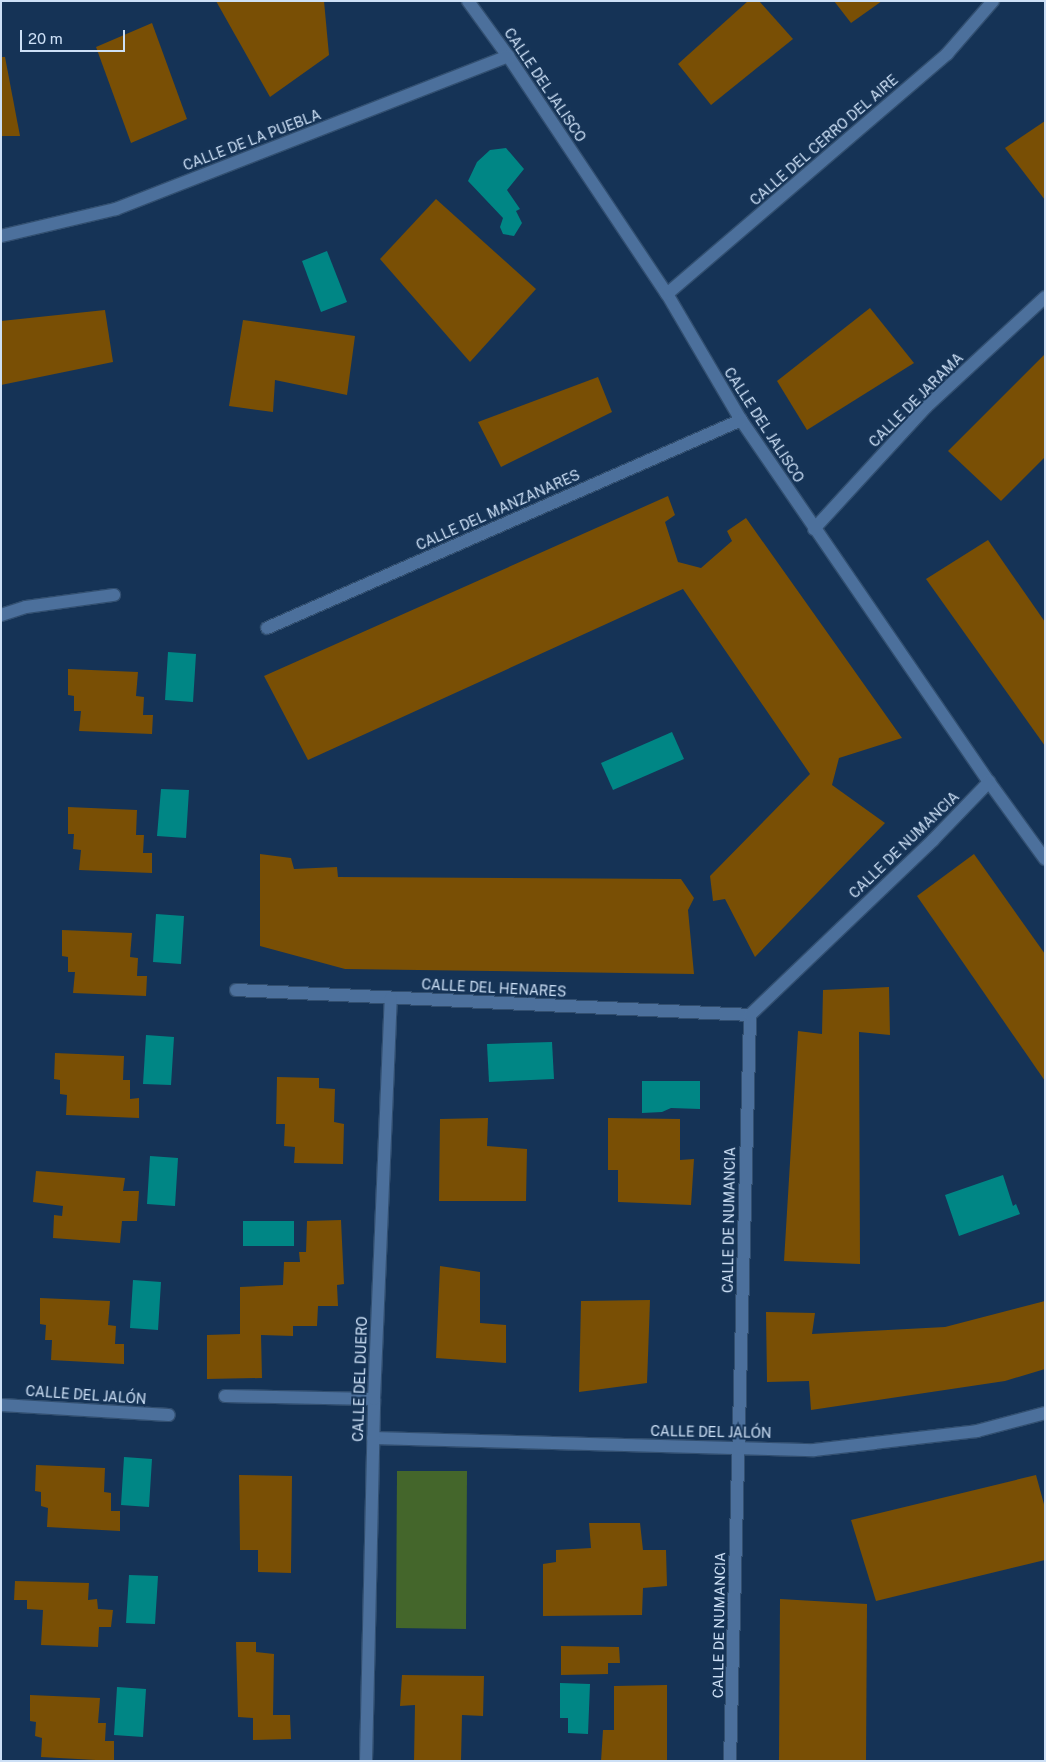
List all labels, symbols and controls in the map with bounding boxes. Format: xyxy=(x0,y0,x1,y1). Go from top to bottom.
scale bar xyxy=(22,20,128,52)
street label: CALLE DEL JALISCO xyxy=(501,25,589,145)
text: 20 m xyxy=(28,30,63,47)
street label: CALLE DEL CERRO DEL AIRE xyxy=(747,71,901,209)
street label: CALLE DE LA PUEBLA xyxy=(181,106,323,174)
street label: CALLE DE JARAMA xyxy=(865,349,967,451)
street label: CALLE DEL JALISCO xyxy=(721,364,807,486)
street label: CALLE DEL MANZANARES xyxy=(414,466,582,554)
street label: CALLE DE NUMANCIA xyxy=(846,788,962,902)
street label: CALLE DEL HENARES xyxy=(421,976,567,1000)
street label: CALLE DE NUMANCIA xyxy=(719,1147,739,1293)
street label: CALLE DEL DUERO xyxy=(349,1316,371,1442)
street label: CALLE DEL JALÓN xyxy=(25,1382,147,1408)
street label: CALLE DEL JALÓN xyxy=(650,1423,772,1441)
street label: CALLE DE NUMANCIA xyxy=(709,1552,729,1698)

